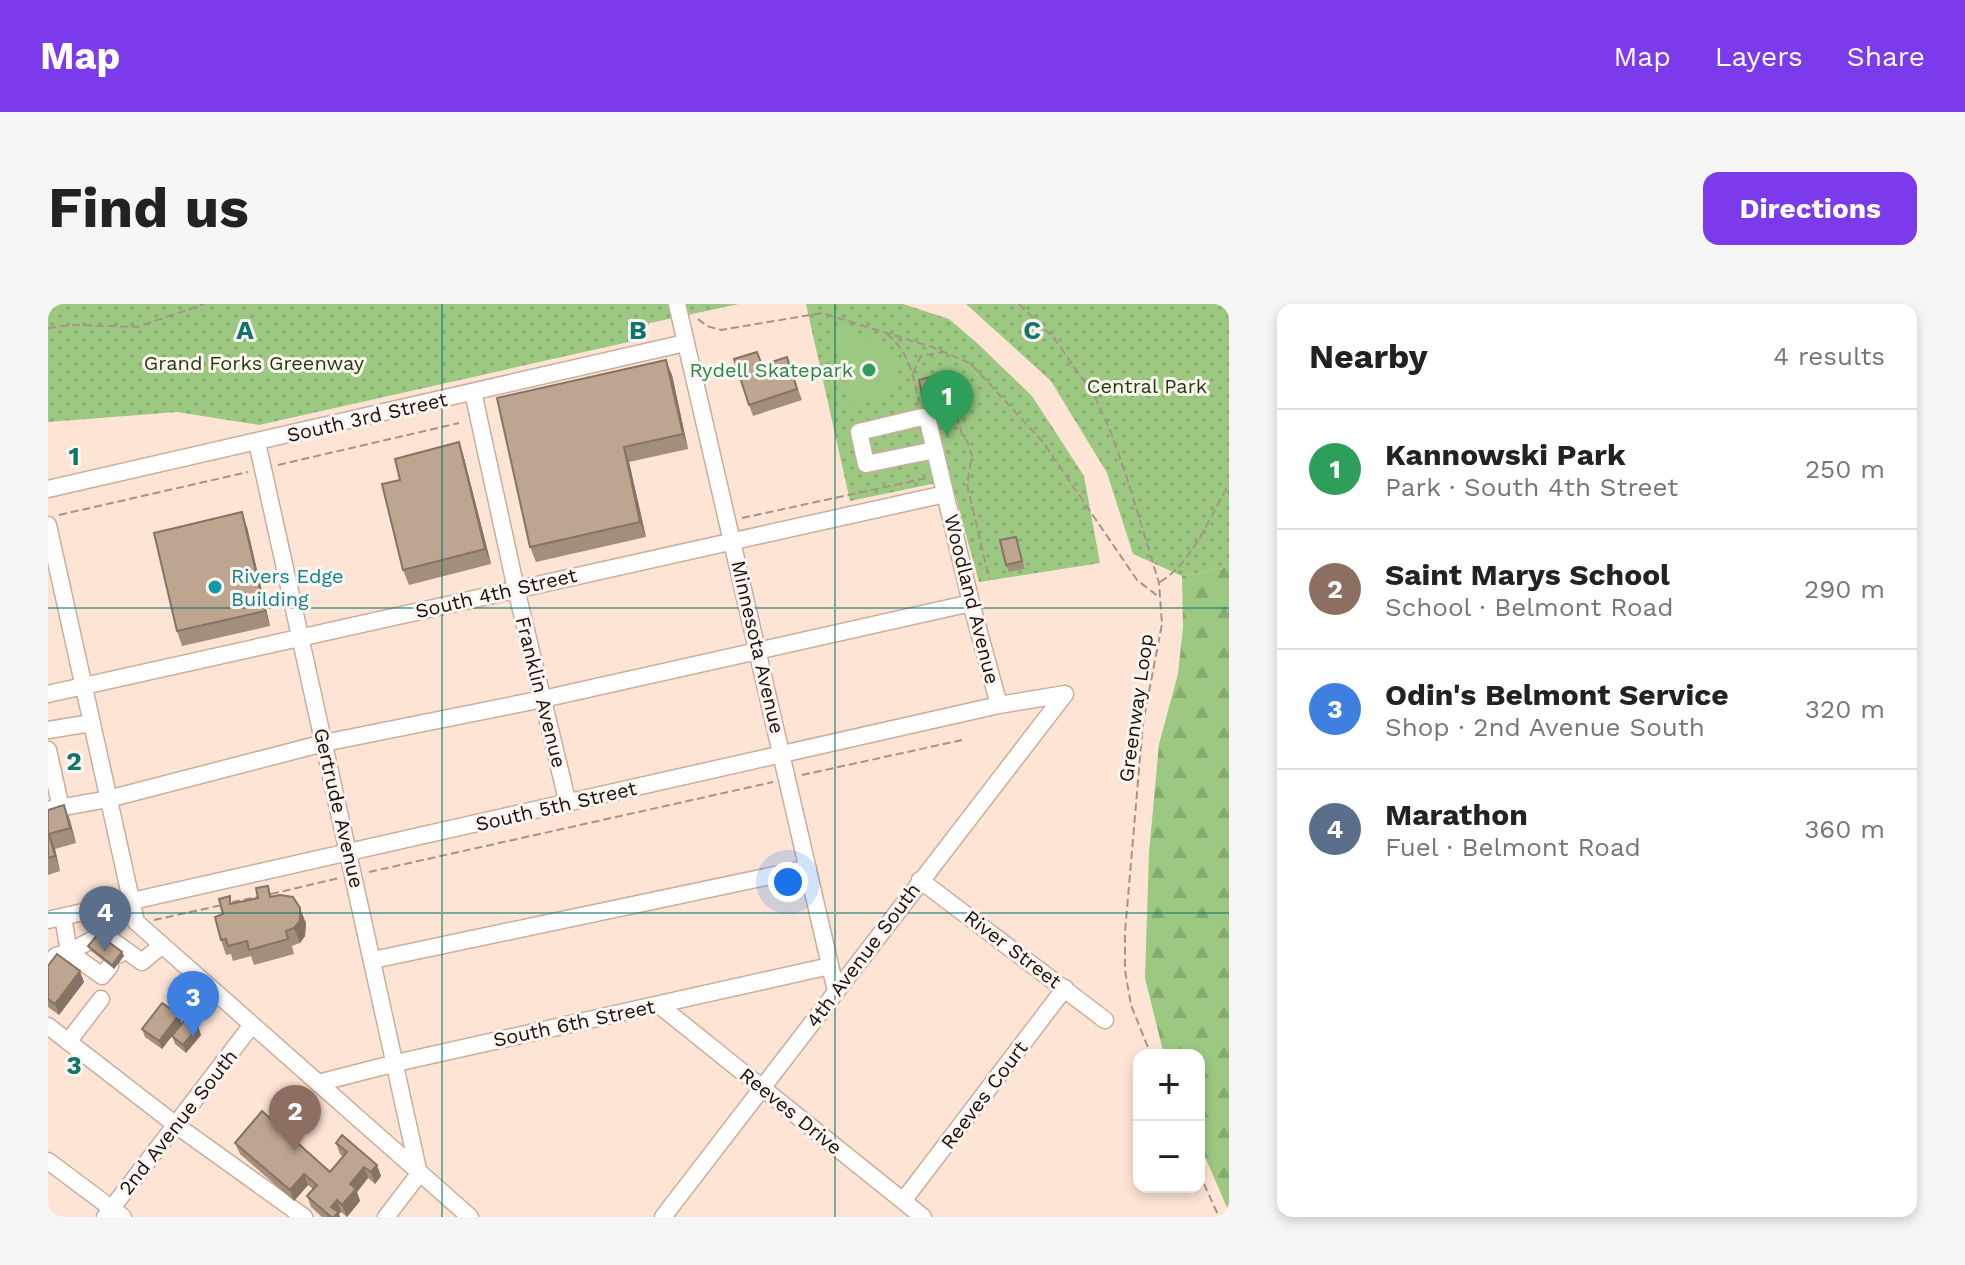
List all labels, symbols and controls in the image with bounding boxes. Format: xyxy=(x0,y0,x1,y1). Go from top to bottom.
text: Map xyxy=(40,34,120,78)
text: Map xyxy=(1614,40,1671,73)
text: Layers xyxy=(1715,40,1803,73)
text: Share xyxy=(1847,40,1925,73)
button: Directions xyxy=(1703,172,1917,245)
text: Find us xyxy=(48,175,249,241)
text: A xyxy=(236,315,254,345)
text: B xyxy=(629,315,647,345)
text: C xyxy=(1023,315,1041,345)
text: Nearby xyxy=(1309,336,1428,376)
text: 4 results xyxy=(1773,341,1885,371)
park label: Grand Forks Greenway xyxy=(144,351,365,375)
place label: Rydell Skatepark xyxy=(689,358,853,382)
marker: Rydell Skatepark xyxy=(860,361,878,379)
pin: 1 xyxy=(921,370,973,436)
park label: Central Park xyxy=(1087,374,1207,398)
street label: South 3rd Street xyxy=(284,387,450,447)
text: Kannowski Park xyxy=(1385,437,1626,472)
text: 1 xyxy=(68,441,80,471)
text: 1 xyxy=(1329,454,1341,484)
text: 250 m xyxy=(1805,454,1885,484)
text: Park · South 4th Street xyxy=(1385,472,1678,502)
street label: Woodland Avenue xyxy=(939,512,1005,686)
text: Saint Marys School xyxy=(1385,557,1670,592)
street label: Minnesota Avenue xyxy=(726,558,790,736)
street label: South 4th Street xyxy=(413,563,580,623)
place label: Rivers Edge Building xyxy=(231,564,344,611)
text: 2 xyxy=(1327,574,1343,604)
text: 290 m xyxy=(1804,574,1885,604)
marker: Rivers Edge Building xyxy=(206,578,224,596)
text: School · Belmont Road xyxy=(1385,592,1674,622)
street label: Franklin Avenue xyxy=(511,614,571,770)
street label: Greenway Loop xyxy=(1114,632,1158,784)
text: Odin's Belmont Service xyxy=(1385,677,1729,712)
text: 3 xyxy=(1327,694,1343,724)
text: 320 m xyxy=(1805,694,1885,724)
text: Shop · 2nd Avenue South xyxy=(1385,712,1705,742)
street label: Gertrude Avenue xyxy=(309,726,369,890)
text: 2 xyxy=(66,746,82,776)
street label: South 5th Street xyxy=(473,776,639,836)
text: Marathon xyxy=(1385,797,1528,832)
text: 4 xyxy=(1327,814,1343,844)
text: 360 m xyxy=(1804,814,1885,844)
text: Fuel · Belmont Road xyxy=(1385,832,1641,862)
your location xyxy=(768,862,808,902)
street label: 4th Avenue South xyxy=(801,878,925,1032)
pin: 4 xyxy=(79,886,131,952)
street label: River Street xyxy=(960,905,1067,994)
pin: 3 xyxy=(167,971,219,1037)
street label: South 6th Street xyxy=(491,994,658,1052)
street label: Reeves Court xyxy=(936,1036,1033,1154)
street label: 2nd Avenue South xyxy=(114,1044,242,1200)
map controls xyxy=(1133,1049,1205,1193)
button: + xyxy=(1133,1049,1205,1121)
text: 3 xyxy=(66,1050,82,1080)
street label: Reeves Drive xyxy=(735,1062,847,1160)
pin: 2 xyxy=(269,1085,321,1151)
button: − xyxy=(1133,1121,1205,1193)

